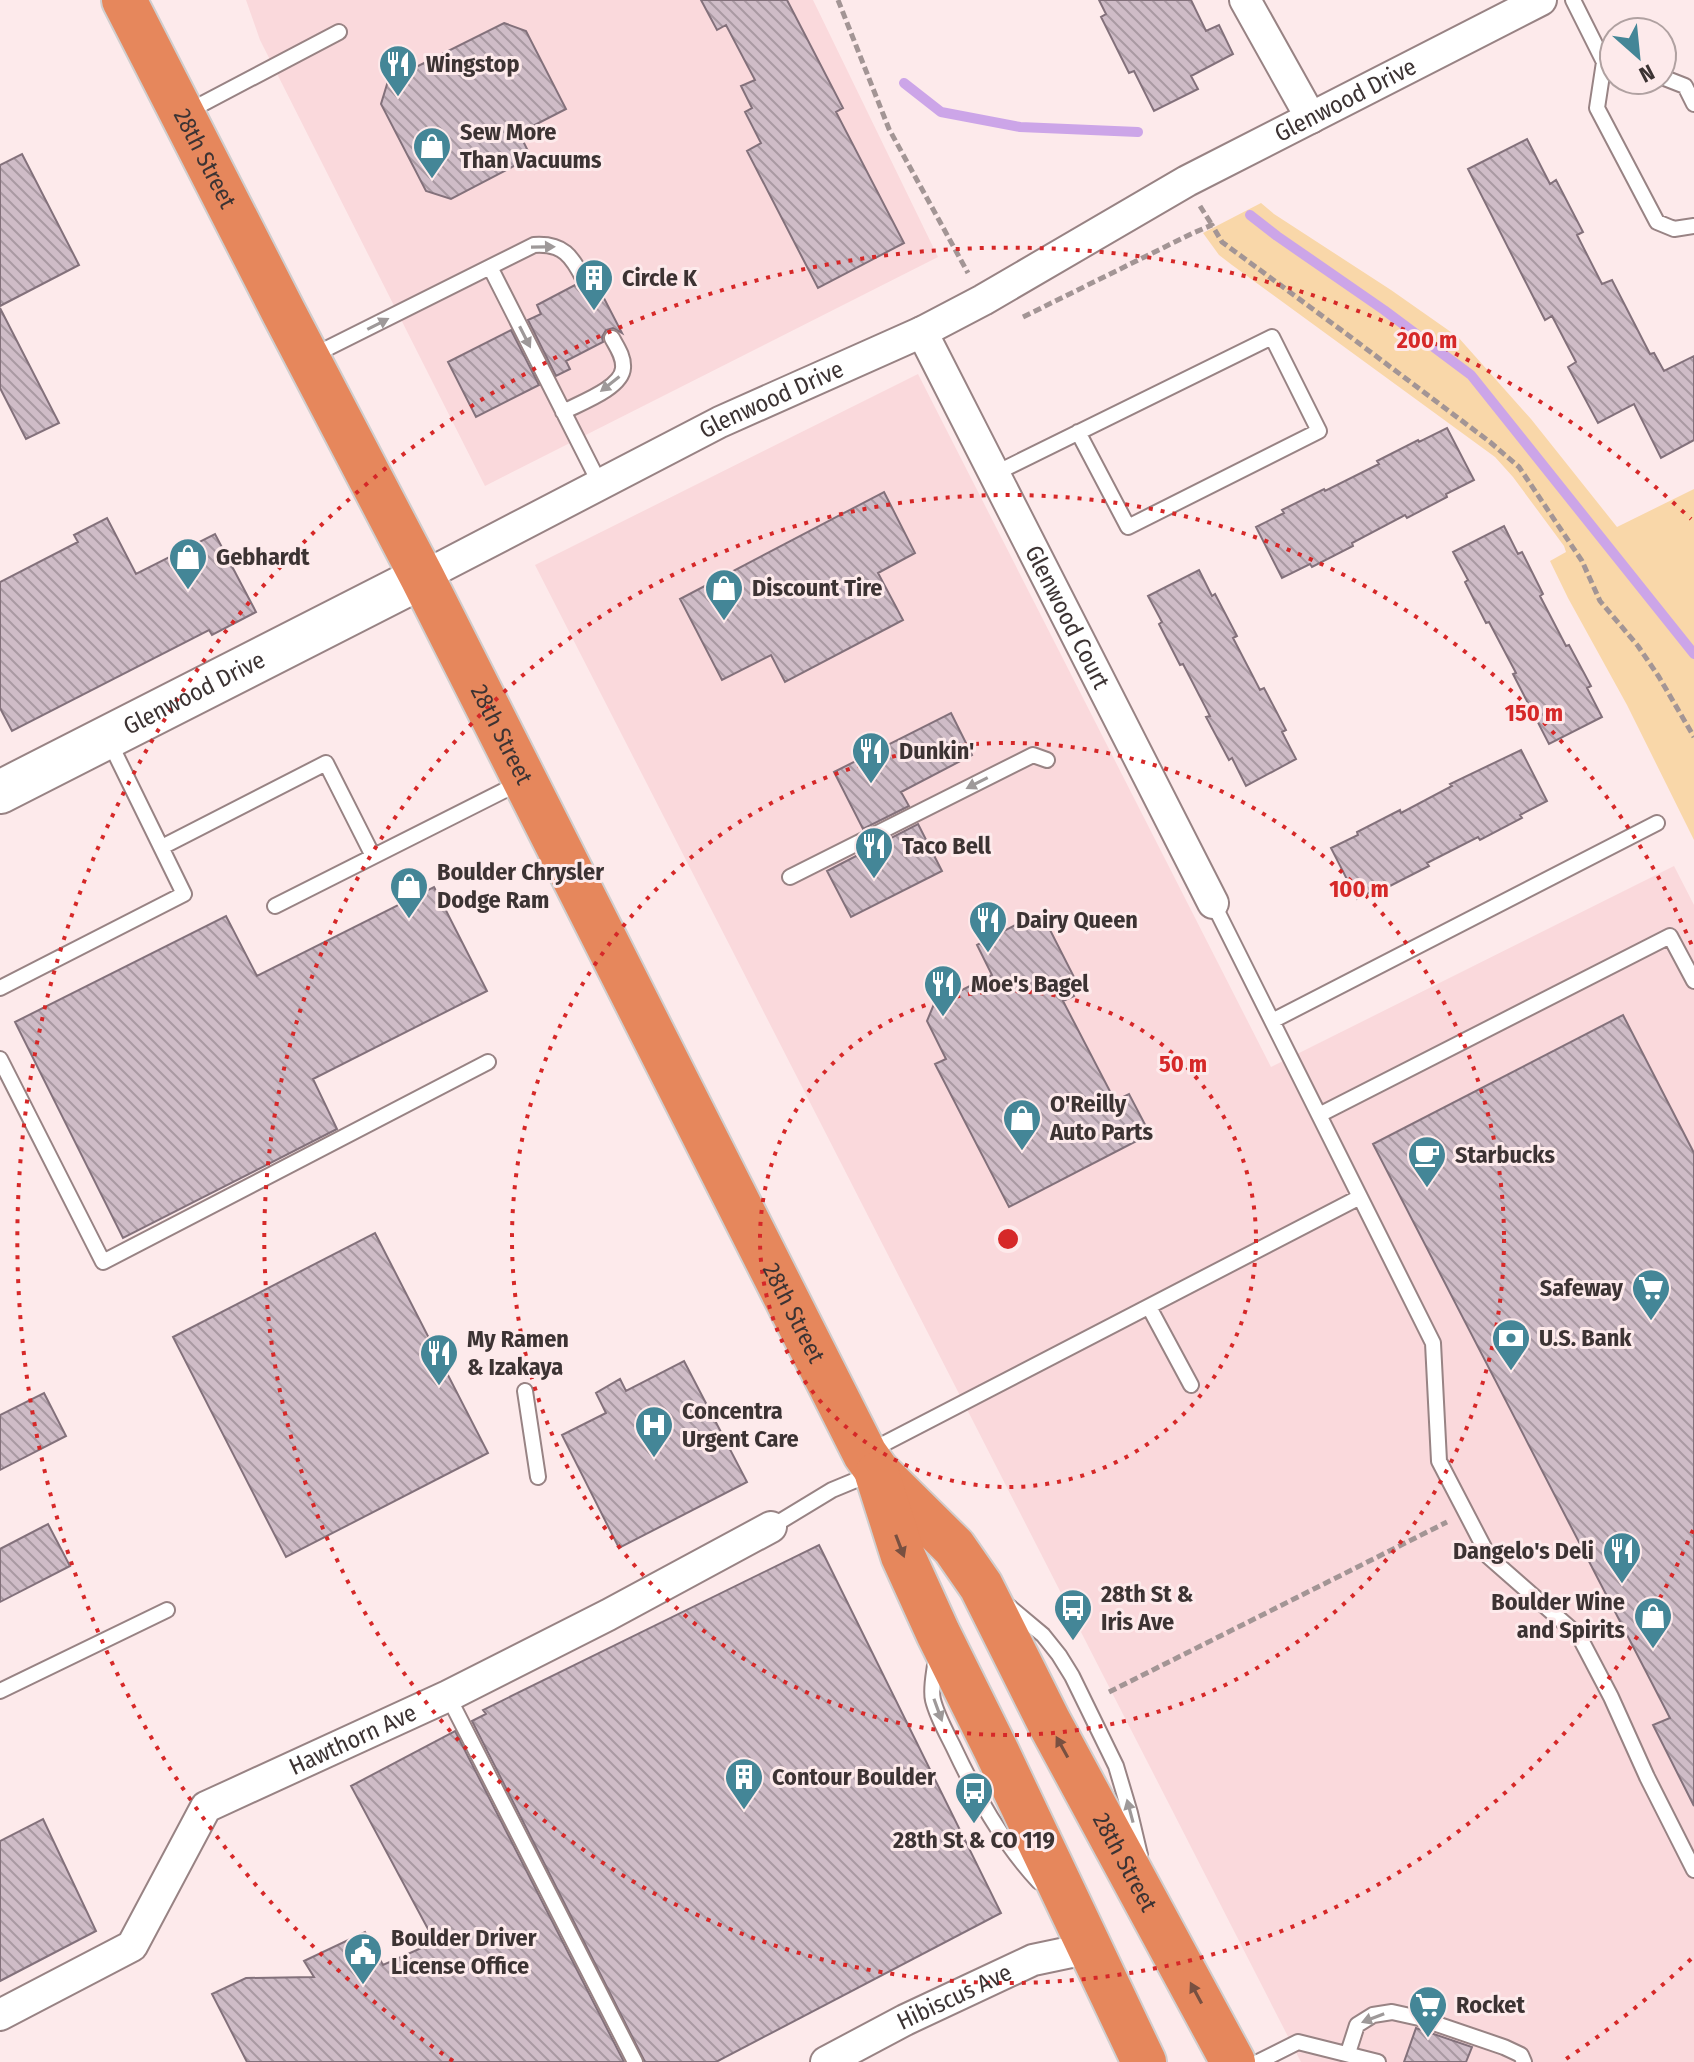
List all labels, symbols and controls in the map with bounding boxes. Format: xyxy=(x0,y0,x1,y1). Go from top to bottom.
north arrow xyxy=(1598,16,1678,96)
restaurant icon: Wingstop xyxy=(377,43,419,98)
place label: Wingstop xyxy=(426,50,519,78)
street label: Glenwood Drive xyxy=(1270,52,1421,148)
text: N xyxy=(1635,58,1659,88)
street label: 28th Street xyxy=(168,104,242,213)
place label: Sew More Than Vacuums xyxy=(460,118,602,174)
shop icon: Sew More Than Vacuums xyxy=(411,125,453,180)
one-way arrow xyxy=(531,241,556,253)
building icon: Circle K xyxy=(573,257,615,312)
place label: Circle K xyxy=(622,264,698,292)
one-way arrow xyxy=(366,317,389,330)
one-way arrow xyxy=(518,325,532,348)
text: 200 m xyxy=(1396,326,1457,354)
street label: Glenwood Drive xyxy=(695,355,848,444)
one-way arrow xyxy=(600,376,620,392)
shop icon: Gebhardt xyxy=(167,536,209,591)
street label: Glenwood Court xyxy=(1019,541,1116,694)
place label: Gebhardt xyxy=(216,543,310,571)
shop icon: Discount Tire xyxy=(703,567,745,622)
place label: Discount Tire xyxy=(752,574,883,602)
street label: Glenwood Drive xyxy=(119,645,270,741)
street label: 28th Street xyxy=(465,680,538,789)
text: 150 m xyxy=(1505,699,1563,727)
restaurant icon: Dunkin' xyxy=(850,730,892,785)
place label: Dunkin' xyxy=(899,737,974,765)
one-way arrow xyxy=(965,776,988,790)
restaurant icon: Taco Bell xyxy=(853,825,895,880)
place label: Taco Bell xyxy=(902,832,991,860)
place label: Boulder Chrysler Dodge Ram xyxy=(437,858,604,914)
shop icon: Boulder Chrysler Dodge Ram xyxy=(388,865,430,920)
text: 100 m xyxy=(1329,875,1389,903)
restaurant icon: Dairy Queen xyxy=(967,899,1009,954)
place label: Dairy Queen xyxy=(1016,906,1138,934)
restaurant icon: Moe's Bagel xyxy=(922,963,964,1018)
place label: Moe's Bagel xyxy=(971,970,1089,998)
text: 50 m xyxy=(1159,1050,1207,1078)
place label: O'Reilly Auto Parts xyxy=(1049,1090,1153,1146)
shop icon: O'Reilly Auto Parts xyxy=(1001,1097,1043,1152)
cafe icon: Starbucks xyxy=(1406,1134,1448,1189)
place label: Starbucks xyxy=(1455,1141,1555,1169)
centre of rings xyxy=(994,1225,1022,1253)
street label: 28th Street xyxy=(757,1259,831,1368)
supermarket icon: Safeway xyxy=(1630,1267,1672,1322)
place label: Safeway xyxy=(1540,1274,1624,1302)
bank icon: U.S. Bank xyxy=(1490,1317,1532,1372)
place label: U.S. Bank xyxy=(1539,1324,1632,1352)
place label: My Ramen & Izakaya xyxy=(467,1325,569,1381)
restaurant icon: My Ramen & Izakaya xyxy=(418,1332,460,1387)
place label: Concentra Urgent Care xyxy=(682,1397,799,1453)
hospital icon: Concentra Urgent Care xyxy=(633,1404,675,1459)
restaurant icon: Dangelo's Deli xyxy=(1601,1530,1643,1585)
one-way arrow xyxy=(894,1534,907,1558)
place label: Dangelo's Deli xyxy=(1453,1537,1594,1565)
place label: 28th St & Iris Ave xyxy=(1100,1580,1194,1636)
bus stop icon: 28th St & Iris Ave xyxy=(1052,1587,1094,1642)
place label: Boulder Wine and Spirits xyxy=(1491,1588,1625,1644)
shop icon: Boulder Wine and Spirits xyxy=(1632,1595,1674,1650)
street label: Hawthorn Ave xyxy=(285,1698,421,1781)
one-way arrow xyxy=(932,1698,944,1722)
one-way arrow xyxy=(1056,1736,1070,1758)
building icon: Contour Boulder xyxy=(723,1756,765,1811)
place label: Contour Boulder xyxy=(772,1763,936,1791)
bus stop icon: 28th St & CO 119 xyxy=(953,1770,995,1825)
one-way arrow xyxy=(1123,1798,1135,1823)
street label: 28th Street xyxy=(1087,1808,1163,1917)
place label: 28th St & CO 119 xyxy=(892,1826,1055,1854)
place label: Boulder Driver License Office xyxy=(391,1924,537,1980)
public building icon: Boulder Driver License Office xyxy=(342,1931,384,1986)
street label: Hibiscus Ave xyxy=(893,1958,1016,2036)
one-way arrow xyxy=(1189,1982,1202,2005)
supermarket icon: Rocket xyxy=(1407,1984,1449,2039)
place label: Rocket xyxy=(1456,1991,1525,2019)
one-way arrow xyxy=(1361,2012,1385,2025)

